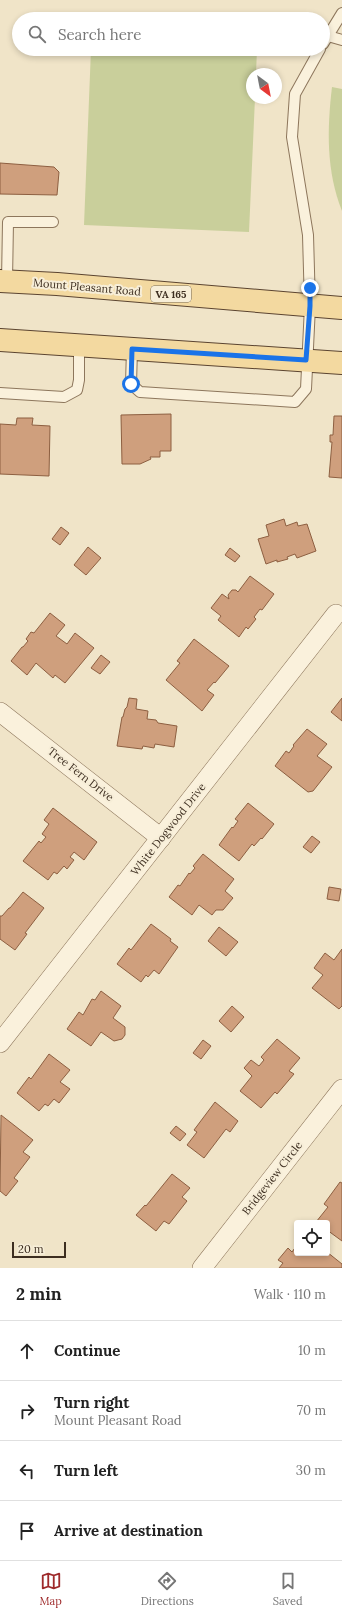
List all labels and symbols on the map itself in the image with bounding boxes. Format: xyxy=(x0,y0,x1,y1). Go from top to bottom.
north arrow xyxy=(246,68,282,104)
street label: Mount Pleasant Road xyxy=(33,275,142,299)
route end xyxy=(301,279,319,297)
road number: VA 165 xyxy=(151,286,191,302)
route start xyxy=(122,375,140,393)
street label: Tree Fern Drive xyxy=(45,744,117,804)
street label: White Dogwood Drive xyxy=(128,780,208,878)
street label: Bridgeview Circle xyxy=(239,1138,305,1218)
scale bar xyxy=(12,1240,66,1259)

